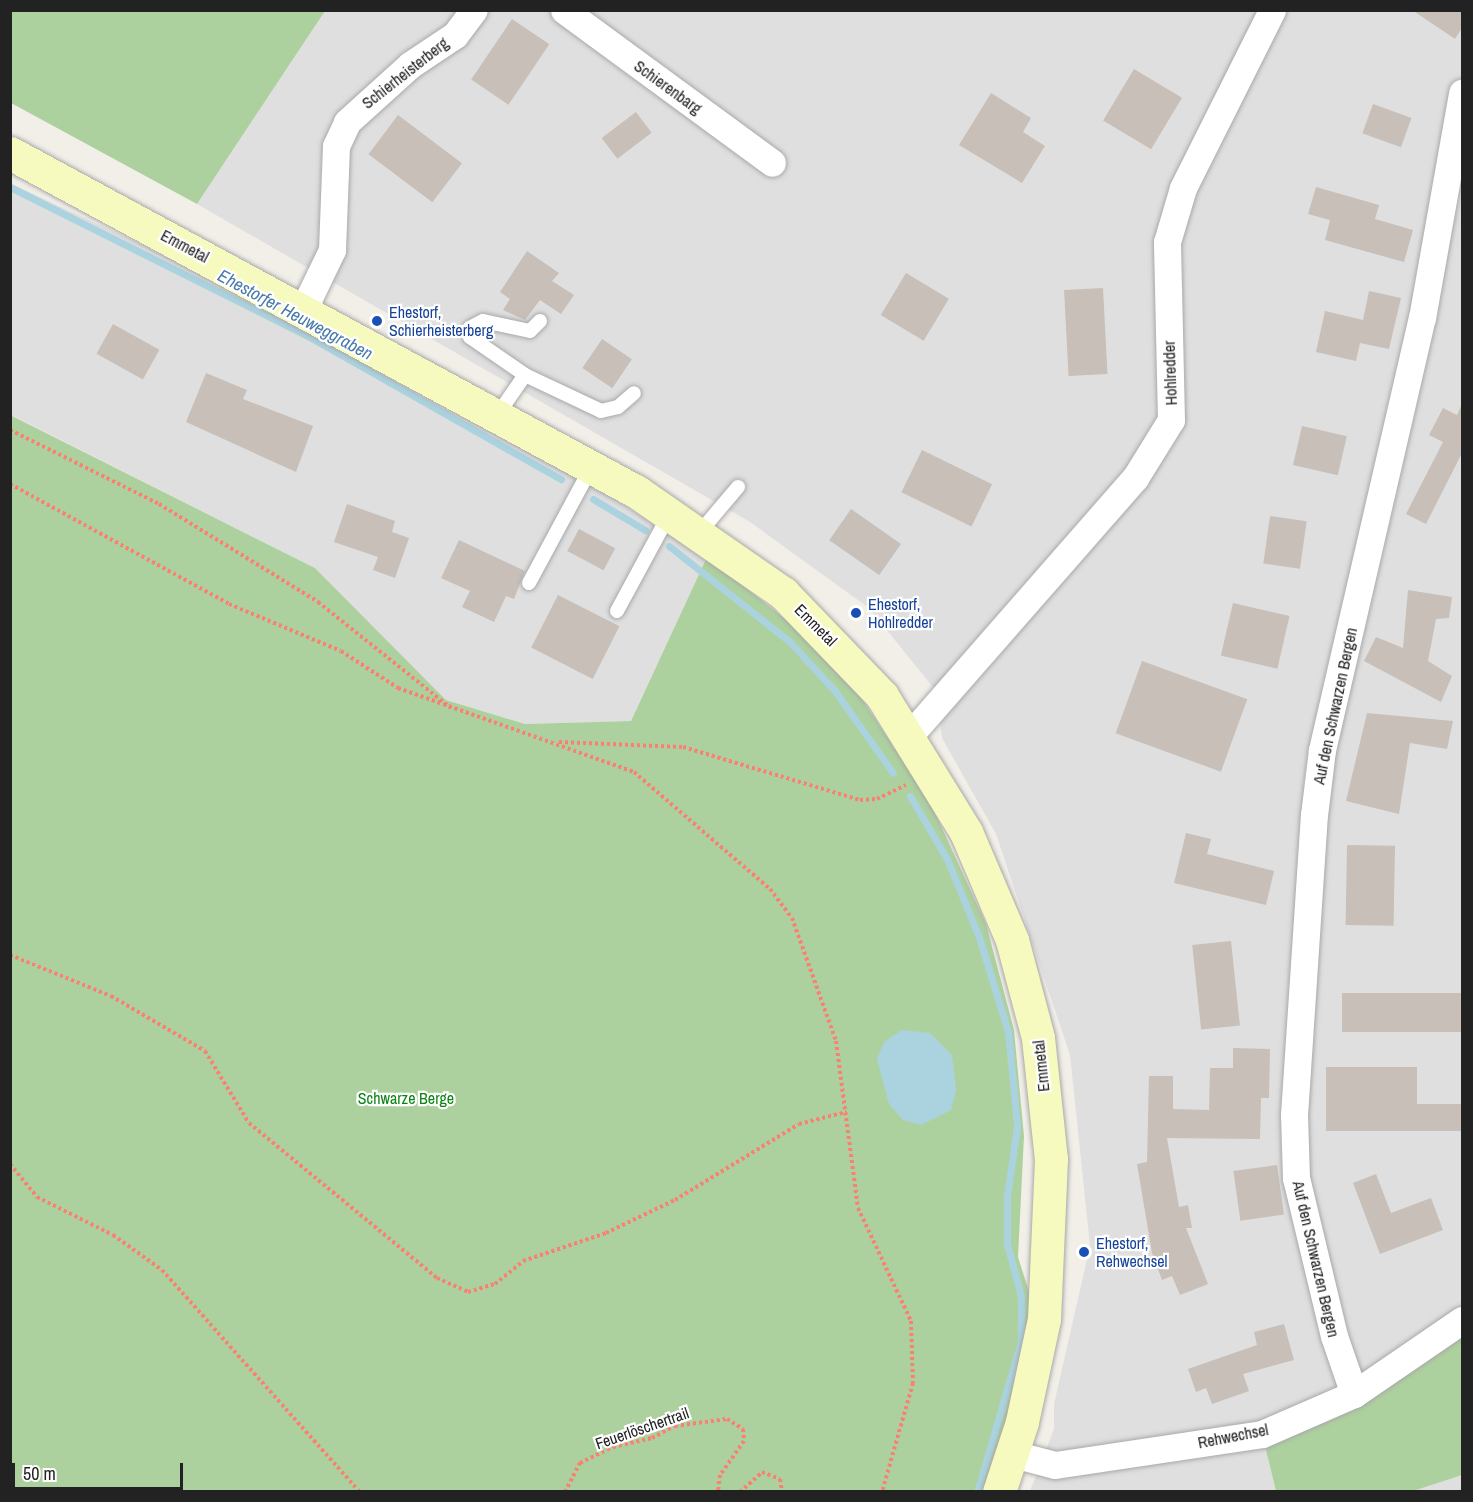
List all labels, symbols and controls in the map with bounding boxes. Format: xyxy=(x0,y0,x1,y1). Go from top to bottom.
street label: Schierheisterberg xyxy=(358,33,452,113)
street label: Schierenbarg xyxy=(630,56,706,118)
street label: Emmetal xyxy=(158,225,212,267)
water label: Ehestorfer Heuweggraben xyxy=(214,265,376,365)
place label: Ehestorf, Schierheisterberg xyxy=(389,302,493,340)
marker: Ehestorf, Schierheisterberg xyxy=(370,314,384,328)
street label: Hohlredder xyxy=(1159,340,1181,406)
place label: Ehestorf, Hohlredder xyxy=(868,594,933,632)
street label: Emmetal xyxy=(791,600,841,650)
marker: Ehestorf, Hohlredder xyxy=(849,606,863,620)
street label: Auf den Schwarzen Bergen xyxy=(1309,626,1361,786)
street label: Emmetal xyxy=(1029,1039,1053,1093)
park label: Schwarze Berge xyxy=(358,1088,454,1108)
street label: Auf den Schwarzen Bergen xyxy=(1289,1179,1343,1339)
place label: Ehestorf, Rehwechsel xyxy=(1096,1233,1167,1271)
marker: Ehestorf, Rehwechsel xyxy=(1077,1245,1091,1259)
street label: Feuerlöschertrail xyxy=(593,1403,691,1453)
street label: Rehwechsel xyxy=(1196,1420,1270,1452)
scale bar xyxy=(15,1451,186,1489)
text: 50 m xyxy=(23,1461,56,1486)

